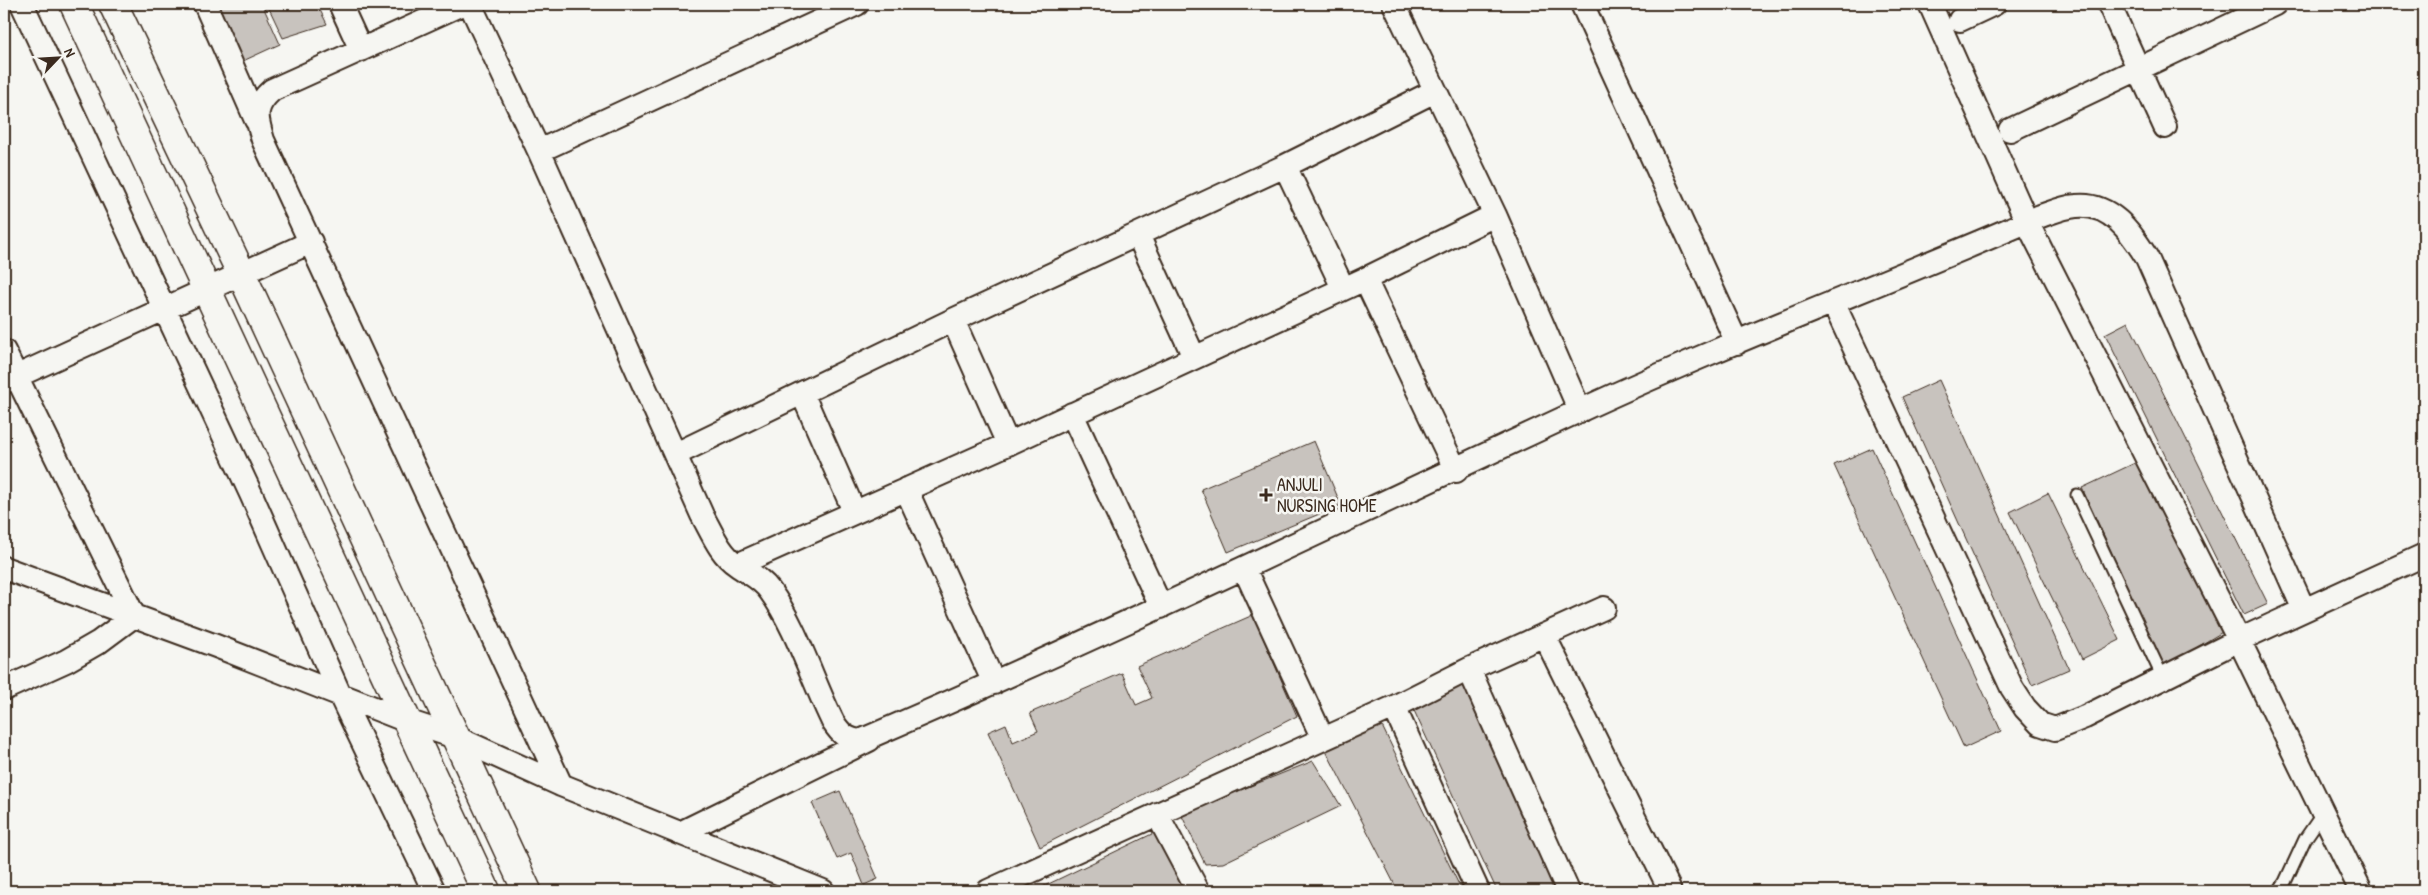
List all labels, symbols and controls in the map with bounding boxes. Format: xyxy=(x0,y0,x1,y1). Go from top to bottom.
north arrow xyxy=(32,32,82,82)
text: N xyxy=(60,45,81,60)
place label: ANJULI NURSING HOME xyxy=(1277,472,1377,518)
marker: ANJULI NURSING HOME xyxy=(1259,488,1273,502)

